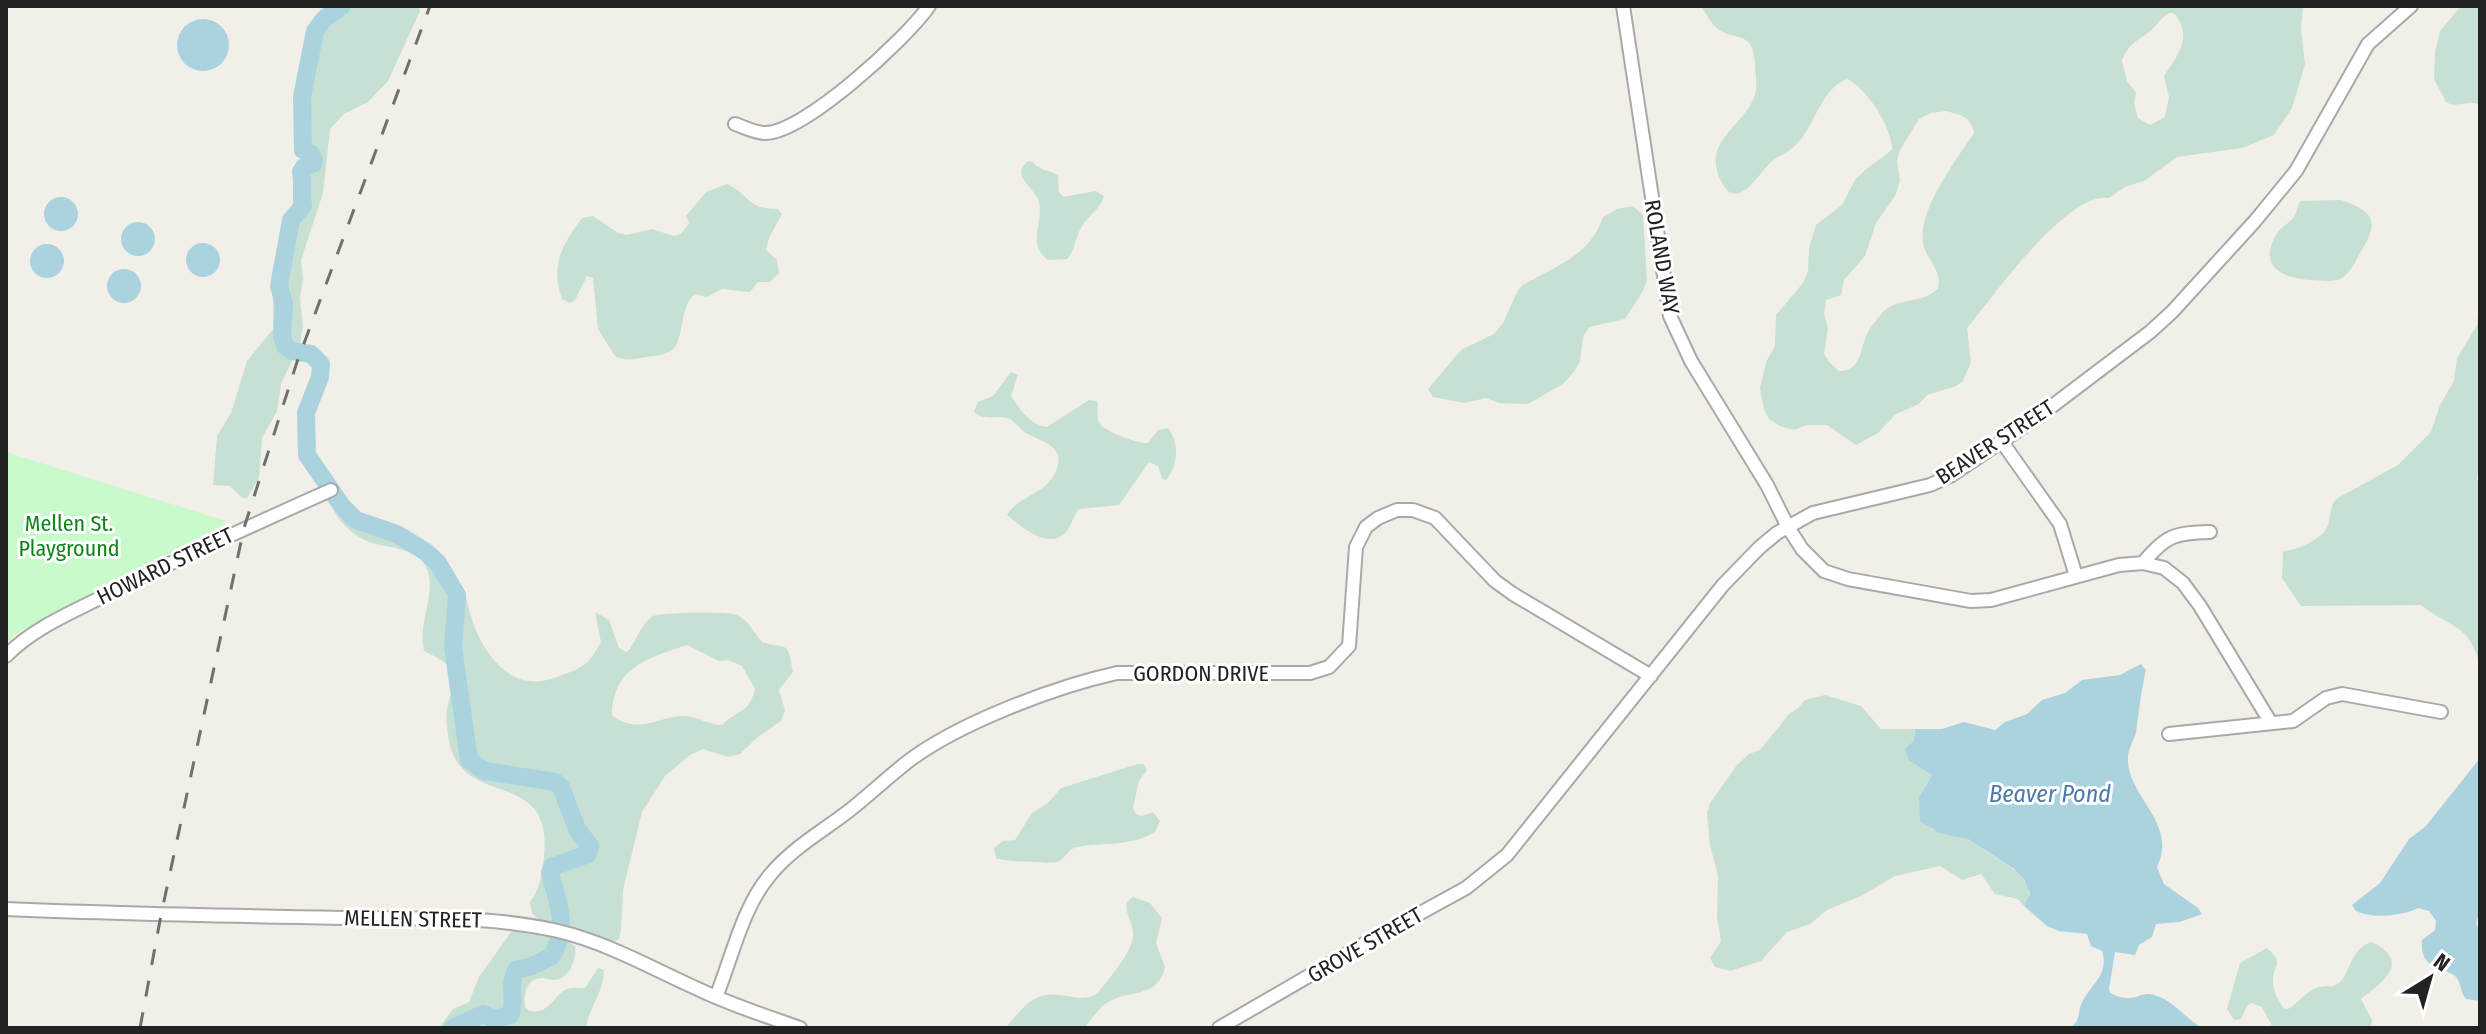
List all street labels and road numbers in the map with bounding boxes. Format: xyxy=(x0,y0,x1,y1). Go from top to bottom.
street label: ROLAND WAY xyxy=(1639,197,1685,317)
street label: BEAVER STREET xyxy=(1931,393,2060,490)
street label: HOWARD STREET xyxy=(92,521,238,611)
street label: GORDON DRIVE xyxy=(1133,660,1269,687)
street label: GROVE STREET xyxy=(1303,901,1428,989)
street label: MELLEN STREET xyxy=(344,904,483,934)

